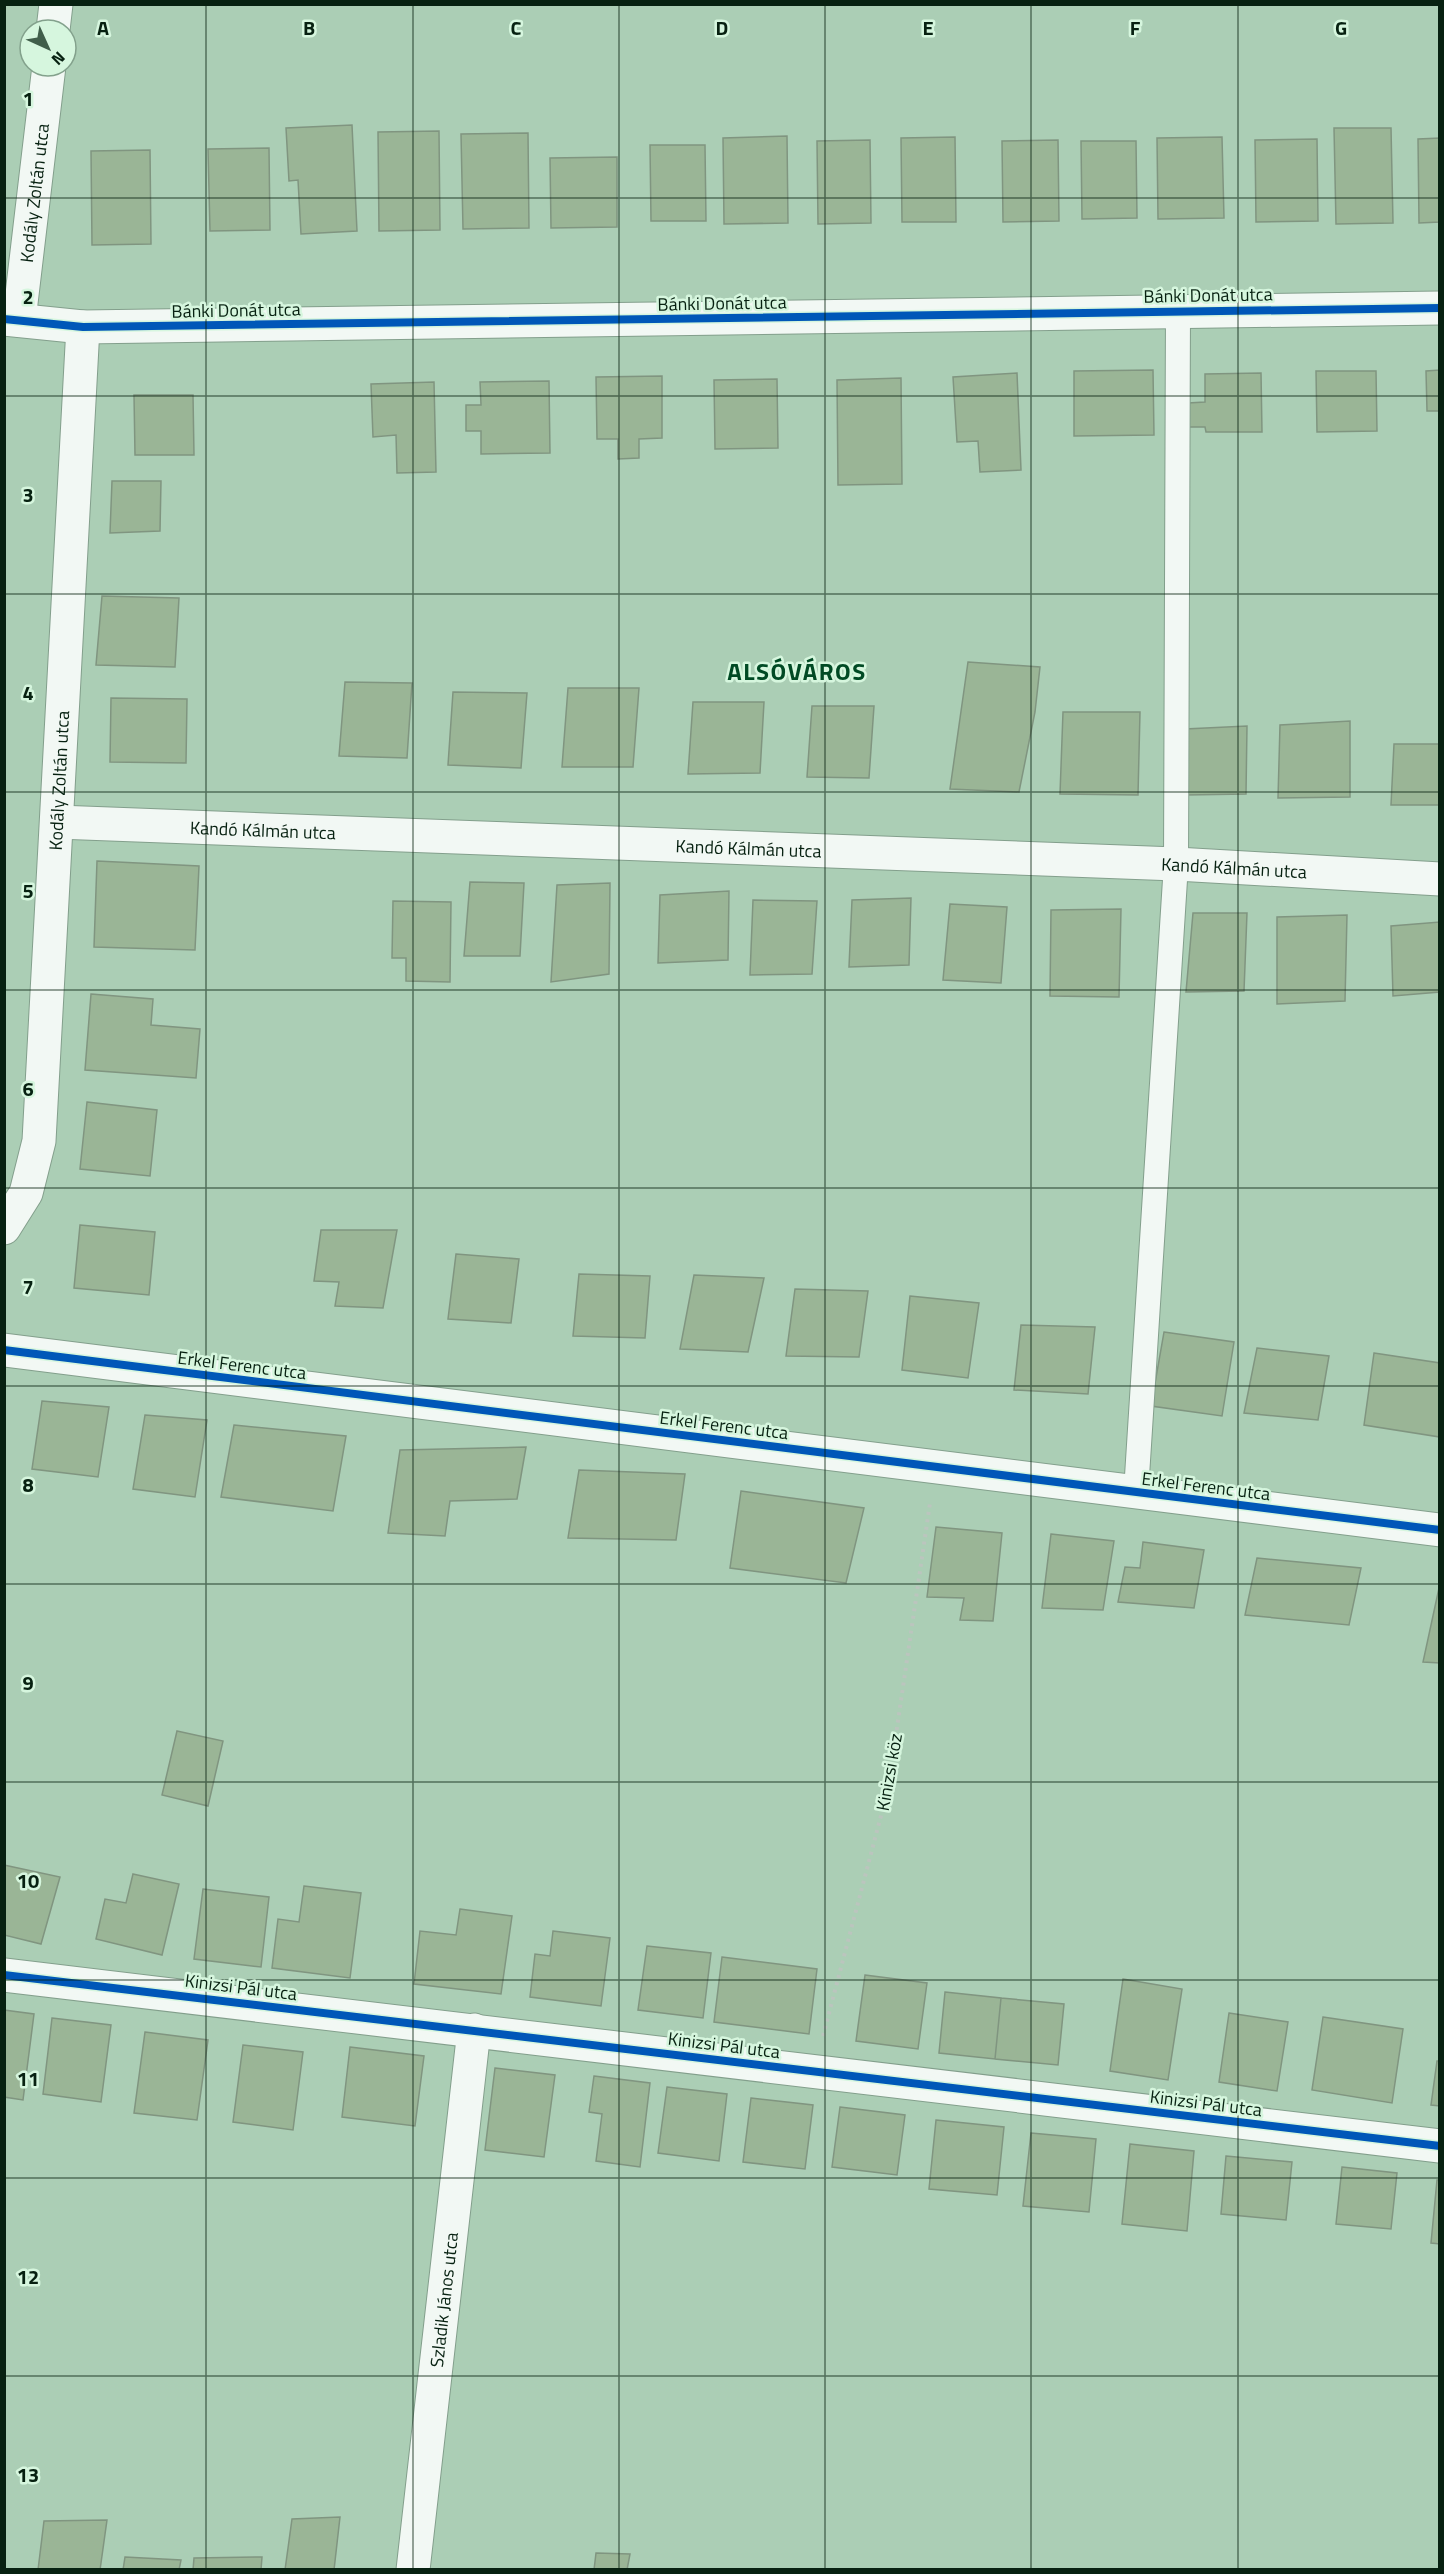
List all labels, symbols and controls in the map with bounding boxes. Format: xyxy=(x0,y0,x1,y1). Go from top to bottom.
text: A xyxy=(97,12,109,43)
text: B xyxy=(303,12,315,43)
text: C xyxy=(511,12,522,43)
text: D xyxy=(716,12,728,43)
text: E xyxy=(922,12,934,43)
text: F xyxy=(1130,12,1141,43)
text: G xyxy=(1335,12,1347,43)
north arrow xyxy=(18,18,78,78)
text: N xyxy=(46,46,71,71)
text: 1 xyxy=(22,83,34,114)
street label: Kodály Zoltán utca xyxy=(12,122,56,264)
street label: Bánki Donát utca xyxy=(1143,280,1273,310)
text: 2 xyxy=(22,281,34,312)
street label: Bánki Donát utca xyxy=(657,288,787,318)
street label: Bánki Donát utca xyxy=(171,295,301,325)
text: 3 xyxy=(22,479,34,510)
district label: ALSÓVÁROS xyxy=(727,653,867,689)
text: 4 xyxy=(22,677,34,708)
street label: Kodály Zoltán utca xyxy=(41,710,76,851)
street label: Kandó Kálmán utca xyxy=(189,813,336,846)
street label: Kandó Kálmán utca xyxy=(675,832,822,864)
street label: Kandó Kálmán utca xyxy=(1161,850,1308,885)
text: 5 xyxy=(22,875,34,906)
text: 6 xyxy=(22,1073,34,1104)
text: 7 xyxy=(22,1271,34,1302)
street label: Erkel Ferenc utca xyxy=(176,1344,308,1386)
street label: Erkel Ferenc utca xyxy=(658,1404,790,1446)
street label: Erkel Ferenc utca xyxy=(1140,1465,1272,1507)
text: 8 xyxy=(22,1469,34,1500)
text: 9 xyxy=(22,1667,34,1698)
street label: Kinizsi köz xyxy=(869,1731,909,1813)
text: 10 xyxy=(17,1865,39,1896)
street label: Kinizsi Pál utca xyxy=(183,1967,299,2007)
street label: Kinizsi Pál utca xyxy=(666,2025,782,2065)
text: 11 xyxy=(17,2063,39,2094)
street label: Kinizsi Pál utca xyxy=(1148,2083,1264,2123)
street label: Szladik János utca xyxy=(422,2231,465,2369)
text: 12 xyxy=(17,2261,39,2292)
text: 13 xyxy=(17,2459,39,2490)

